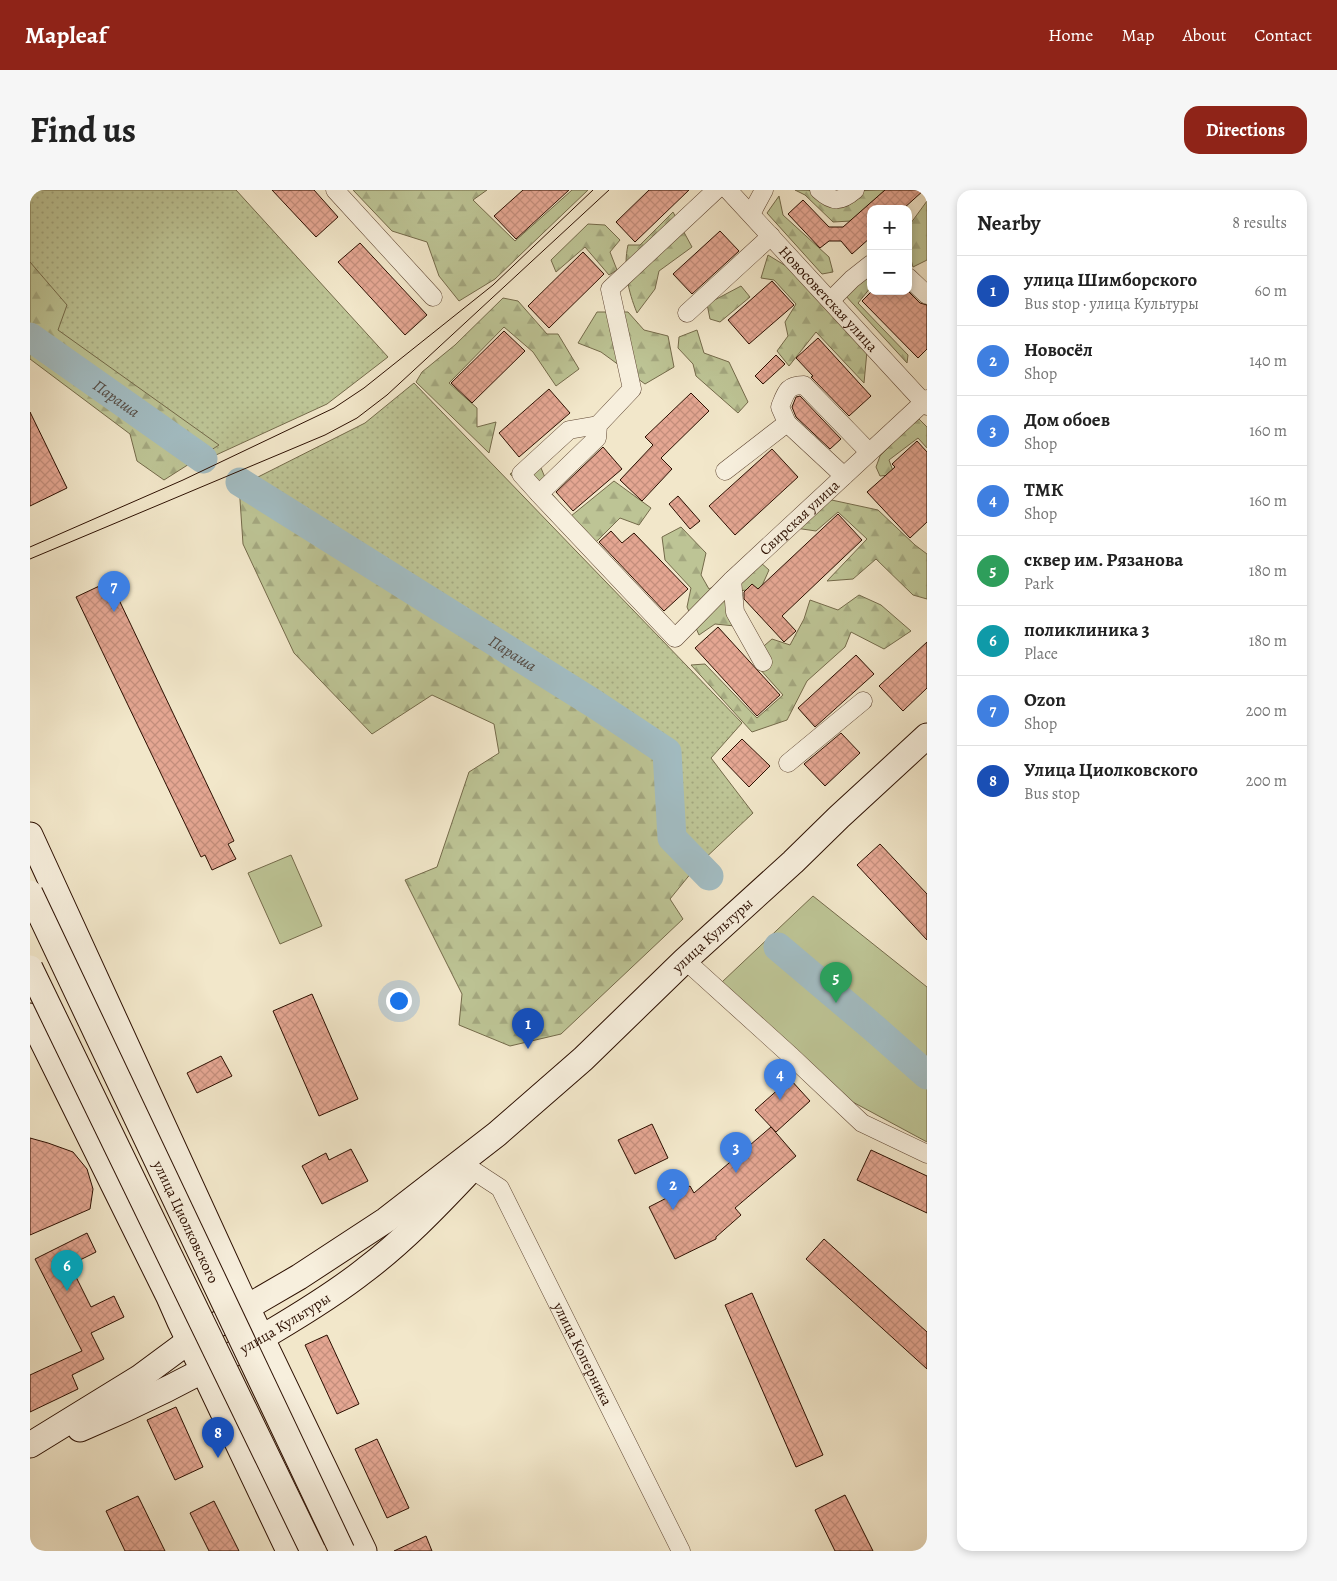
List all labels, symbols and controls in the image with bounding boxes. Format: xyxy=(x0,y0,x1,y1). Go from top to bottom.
text: Mapleaf xyxy=(25,19,107,51)
text: Home xyxy=(1048,23,1093,47)
text: Map xyxy=(1121,23,1154,47)
text: About xyxy=(1182,23,1226,47)
text: Contact xyxy=(1254,23,1312,47)
text: Find us xyxy=(30,106,136,154)
button: Directions xyxy=(1184,106,1307,154)
map controls xyxy=(867,205,912,295)
button: + xyxy=(867,205,912,250)
text: Nearby xyxy=(977,209,1040,237)
text: 8 results xyxy=(1232,212,1287,234)
street label: Новосоветская улица xyxy=(774,242,882,356)
button: − xyxy=(867,250,912,295)
text: улица Шимборского xyxy=(1024,267,1197,293)
text: 1 xyxy=(990,280,996,302)
text: 60 m xyxy=(1255,280,1287,302)
text: Bus stop · улица Культуры xyxy=(1024,293,1199,315)
text: Новосёл xyxy=(1024,337,1093,363)
text: 2 xyxy=(989,350,997,372)
text: 140 m xyxy=(1249,350,1287,372)
text: Shop xyxy=(1024,363,1057,385)
water label: Параша xyxy=(88,375,144,423)
text: Дом обоев xyxy=(1024,407,1110,433)
text: 3 xyxy=(990,420,996,442)
text: 160 m xyxy=(1249,420,1287,442)
text: Shop xyxy=(1024,433,1057,455)
street label: Свирская улица xyxy=(755,475,844,560)
text: ТМК xyxy=(1024,477,1063,503)
text: 4 xyxy=(989,490,997,512)
text: 160 m xyxy=(1249,490,1287,512)
text: Shop xyxy=(1024,503,1057,525)
text: сквер им. Рязанова xyxy=(1024,547,1183,573)
text: 5 xyxy=(990,560,996,582)
text: 180 m xyxy=(1249,560,1287,582)
pin: 7 xyxy=(98,571,130,612)
text: Park xyxy=(1024,573,1054,595)
text: поликлиника 3 xyxy=(1024,617,1150,643)
water label: Параша xyxy=(484,630,541,677)
text: 6 xyxy=(989,630,997,652)
text: 180 m xyxy=(1249,630,1287,652)
text: Place xyxy=(1024,643,1058,665)
text: Ozon xyxy=(1024,687,1066,713)
text: 7 xyxy=(990,700,996,722)
text: 200 m xyxy=(1246,700,1287,722)
text: Shop xyxy=(1024,713,1057,735)
text: Улица Циолковского xyxy=(1024,757,1198,783)
text: 8 xyxy=(989,770,997,792)
text: 200 m xyxy=(1246,770,1287,792)
text: Bus stop xyxy=(1024,783,1080,805)
street label: улица Культуры xyxy=(667,893,757,978)
pin: 5 xyxy=(820,962,852,1003)
your location xyxy=(386,988,412,1014)
pin: 1 xyxy=(512,1008,544,1049)
pin: 4 xyxy=(764,1059,796,1100)
pin: 3 xyxy=(720,1132,752,1173)
street label: улица Циолковского xyxy=(148,1156,224,1287)
pin: 2 xyxy=(657,1169,689,1210)
pin: 6 xyxy=(51,1250,83,1291)
street label: улица Культуры xyxy=(235,1288,334,1359)
street label: улица Коперника xyxy=(548,1298,617,1409)
pin: 8 xyxy=(202,1417,234,1458)

